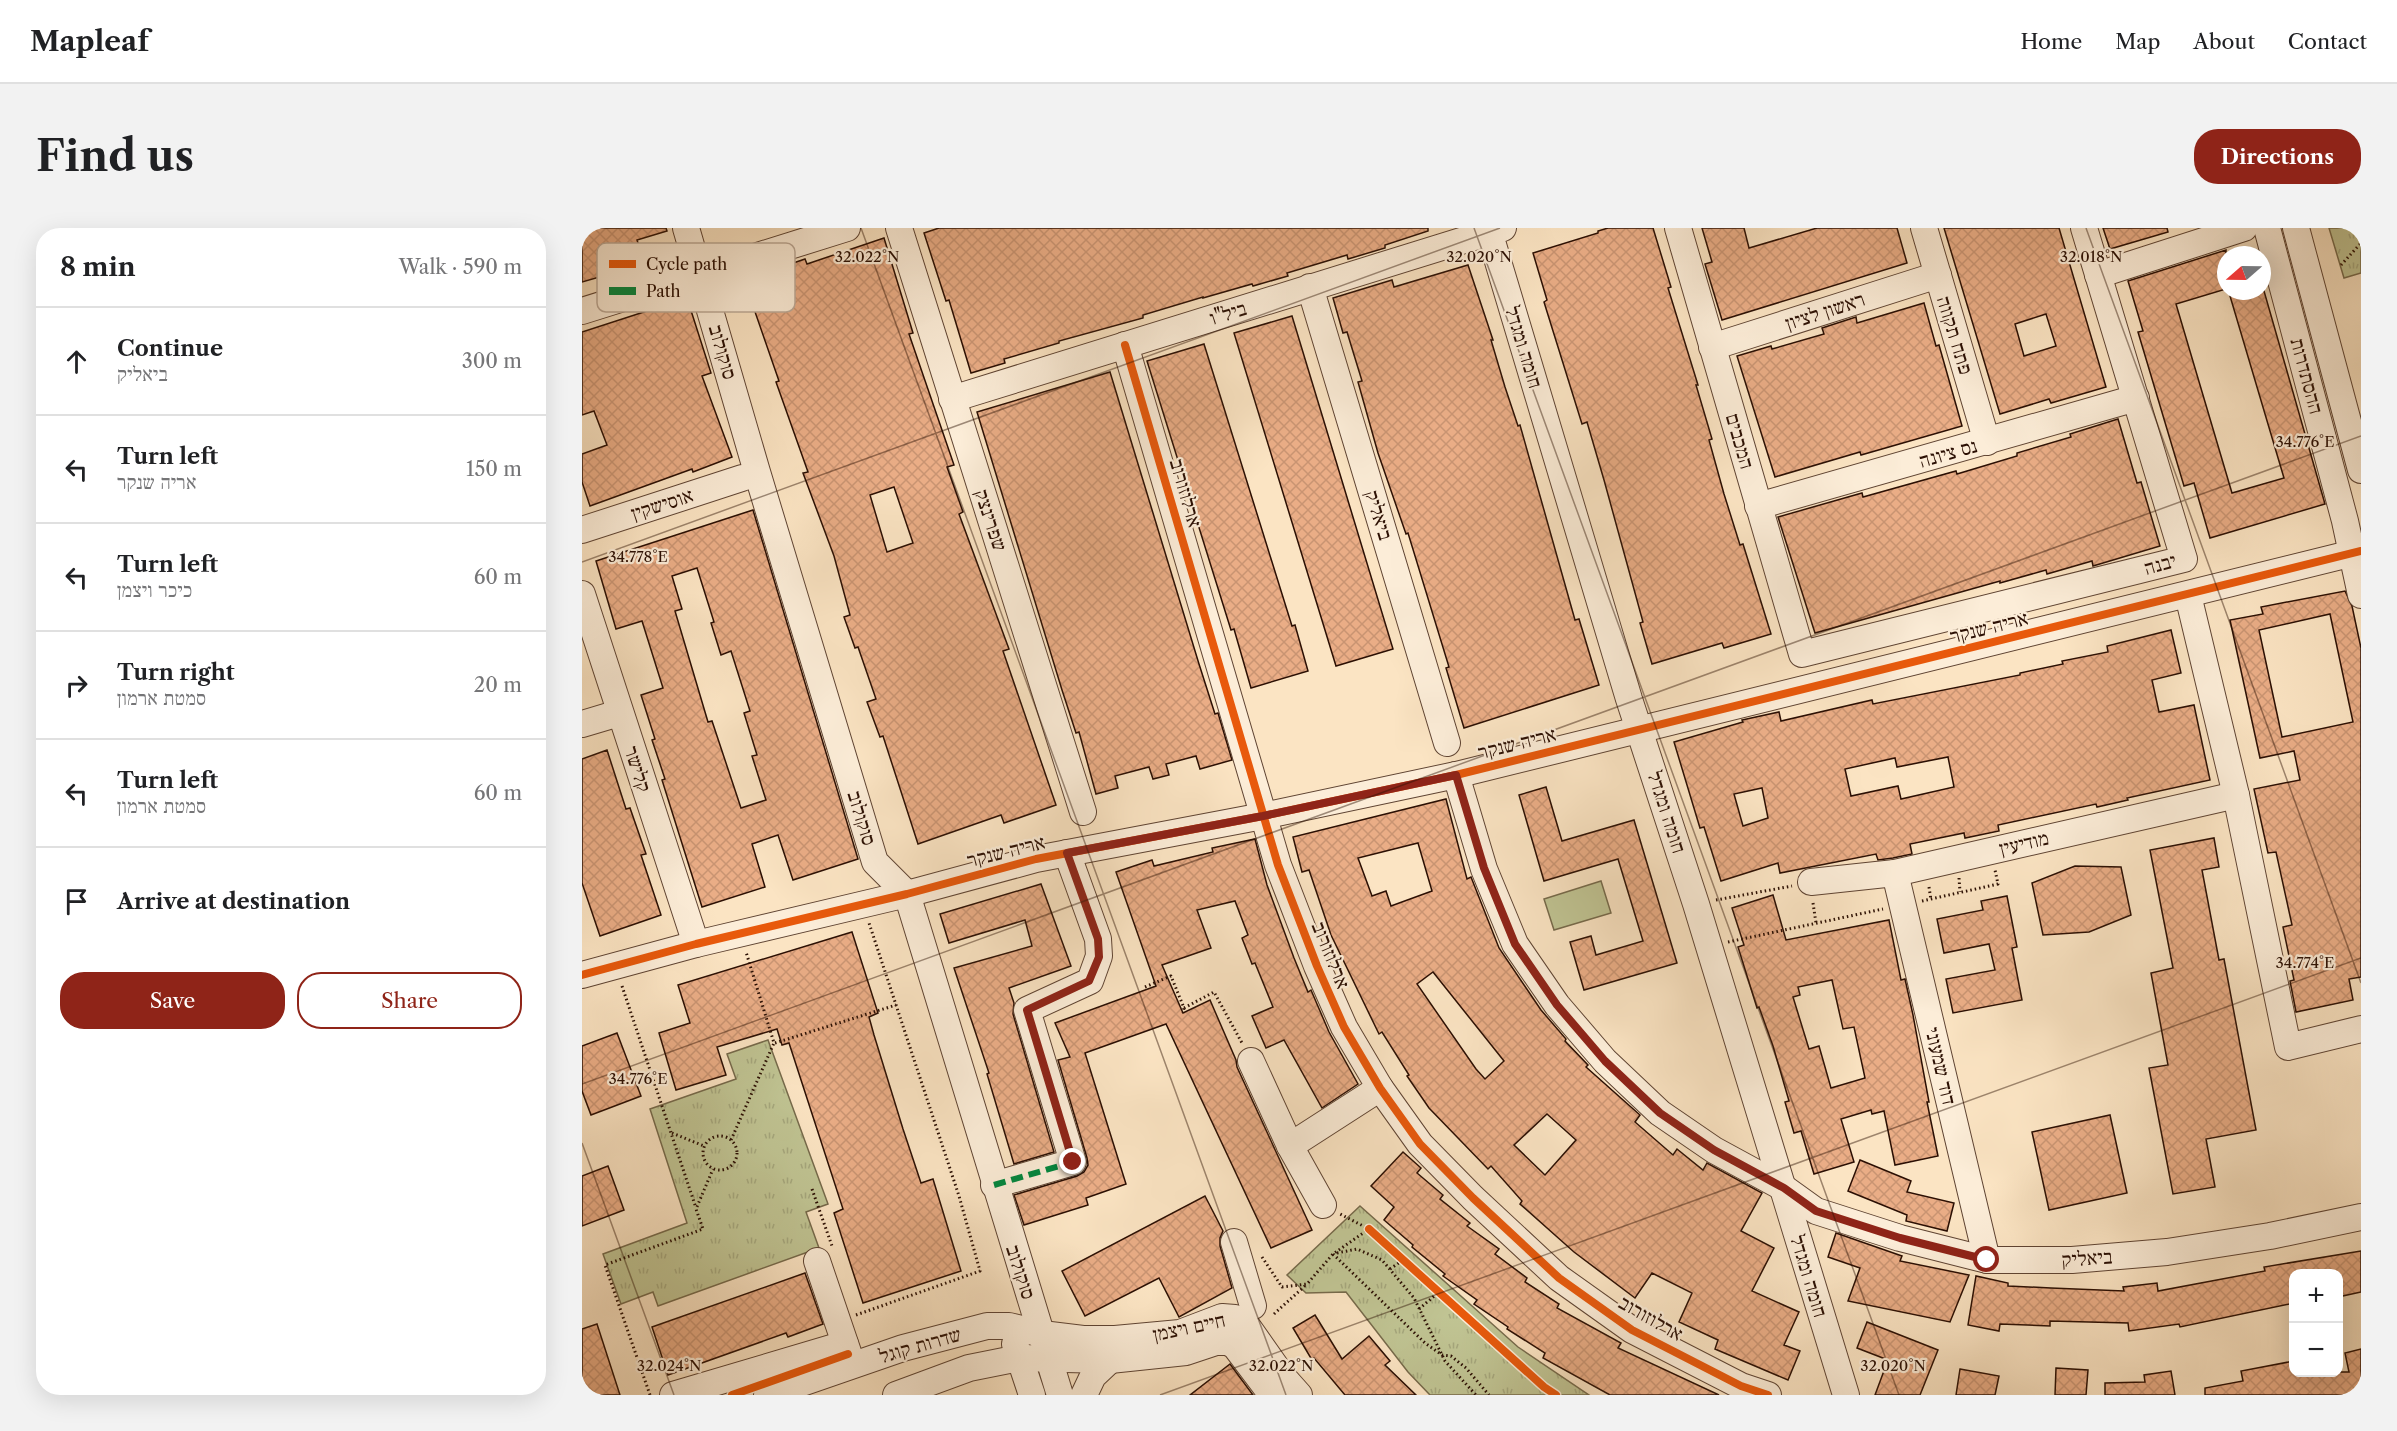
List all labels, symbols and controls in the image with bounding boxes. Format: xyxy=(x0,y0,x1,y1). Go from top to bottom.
text: Mapleaf xyxy=(30,24,149,58)
text: Home xyxy=(2021,29,2082,54)
text: Map xyxy=(2115,29,2160,54)
text: About xyxy=(2193,29,2255,54)
text: Contact xyxy=(2288,29,2367,54)
button: Directions xyxy=(2194,129,2361,184)
text: Find us xyxy=(36,130,194,182)
legend xyxy=(597,243,795,312)
north arrow xyxy=(2217,246,2271,300)
text: 32.022°N xyxy=(835,247,899,266)
text: 32.020°N xyxy=(1446,247,1512,266)
text: 32.018°N xyxy=(2060,247,2122,266)
text: 8 min xyxy=(60,251,136,283)
text: Cycle path xyxy=(646,254,727,274)
text: Walk · 590 m xyxy=(399,255,522,279)
text: Path xyxy=(646,281,680,301)
street label: ראשון לציון xyxy=(1782,287,1868,335)
street label: פתח תקווה xyxy=(1932,293,1978,377)
street label: ביל"ו xyxy=(1206,296,1250,330)
street label: חומה ומגדל xyxy=(1500,303,1548,391)
street label: סוקולוב xyxy=(704,322,742,382)
text: Continue xyxy=(117,335,223,362)
street label: ההסתדרות xyxy=(2285,335,2329,417)
icon: ahead xyxy=(60,345,93,378)
text: 300 m xyxy=(462,349,522,373)
text: ביאליק xyxy=(117,362,168,386)
street label: המכבים xyxy=(1721,410,1759,472)
text: 34.776°E xyxy=(2276,432,2334,451)
street label: נס ציונה xyxy=(1916,433,1980,473)
text: Turn left xyxy=(117,443,218,470)
icon: left xyxy=(60,453,93,486)
street label: ארלוזורוב xyxy=(1165,456,1207,530)
text: 150 m xyxy=(466,457,522,481)
text: אריה שנקר xyxy=(117,470,197,494)
street label: אוסישקין xyxy=(628,483,696,525)
street label: שפרינצק xyxy=(970,486,1012,554)
street label: ביאליק xyxy=(1360,487,1398,543)
text: 34.778°E xyxy=(608,547,668,566)
street label: יבנה xyxy=(2141,548,2179,580)
text: Turn left xyxy=(117,551,218,578)
icon: left xyxy=(60,561,93,594)
text: 60 m xyxy=(474,565,522,589)
text: כיכר ויצמן xyxy=(117,578,192,602)
street label: אריה שנקר xyxy=(1948,606,2030,648)
text: Turn right xyxy=(117,659,235,686)
icon: right xyxy=(60,669,93,702)
text: 20 m xyxy=(474,673,522,697)
text: סמטת ארמון xyxy=(117,686,206,710)
street label: אריה שנקר xyxy=(1476,722,1558,764)
street label: קלישר xyxy=(619,743,657,795)
text: Turn left xyxy=(117,767,218,794)
street label: חומה ומגדל xyxy=(1642,768,1692,856)
icon: left xyxy=(60,777,93,810)
text: 60 m xyxy=(474,781,522,805)
street label: סוקולוב xyxy=(842,788,882,848)
text: סמטת ארמון xyxy=(117,794,206,818)
street label: מודיעין xyxy=(1997,826,2051,860)
street label: אריה שנקר xyxy=(965,830,1047,872)
icon: arrive xyxy=(60,885,93,918)
text: Arrive at destination xyxy=(117,888,350,915)
street label: ארלוזורוב xyxy=(1307,918,1355,992)
text: 34.774°E xyxy=(2276,953,2334,972)
button: Save xyxy=(60,972,285,1029)
button: Share xyxy=(297,972,522,1029)
street label: דוד שמעוני xyxy=(1920,1025,1962,1107)
text: 34.776°E xyxy=(609,1069,667,1088)
route end xyxy=(1059,1148,1085,1174)
street label: חומה ומגדל xyxy=(1785,1232,1833,1320)
street label: סוקולוב xyxy=(1001,1242,1041,1302)
street label: ביאליק xyxy=(2061,1244,2113,1272)
route start xyxy=(1973,1246,1999,1272)
map controls xyxy=(2289,1269,2343,1377)
button: + xyxy=(2289,1269,2343,1323)
street label: ארלוזורוב xyxy=(1614,1290,1688,1346)
street label: חיים ויצמן xyxy=(1150,1308,1228,1346)
street label: שדרות קוגל xyxy=(876,1322,964,1368)
button: − xyxy=(2289,1323,2343,1377)
text: 32.024°N xyxy=(637,1356,701,1375)
text: 32.022°N xyxy=(1249,1356,1313,1375)
text: 32.020°N xyxy=(1860,1356,1926,1375)

